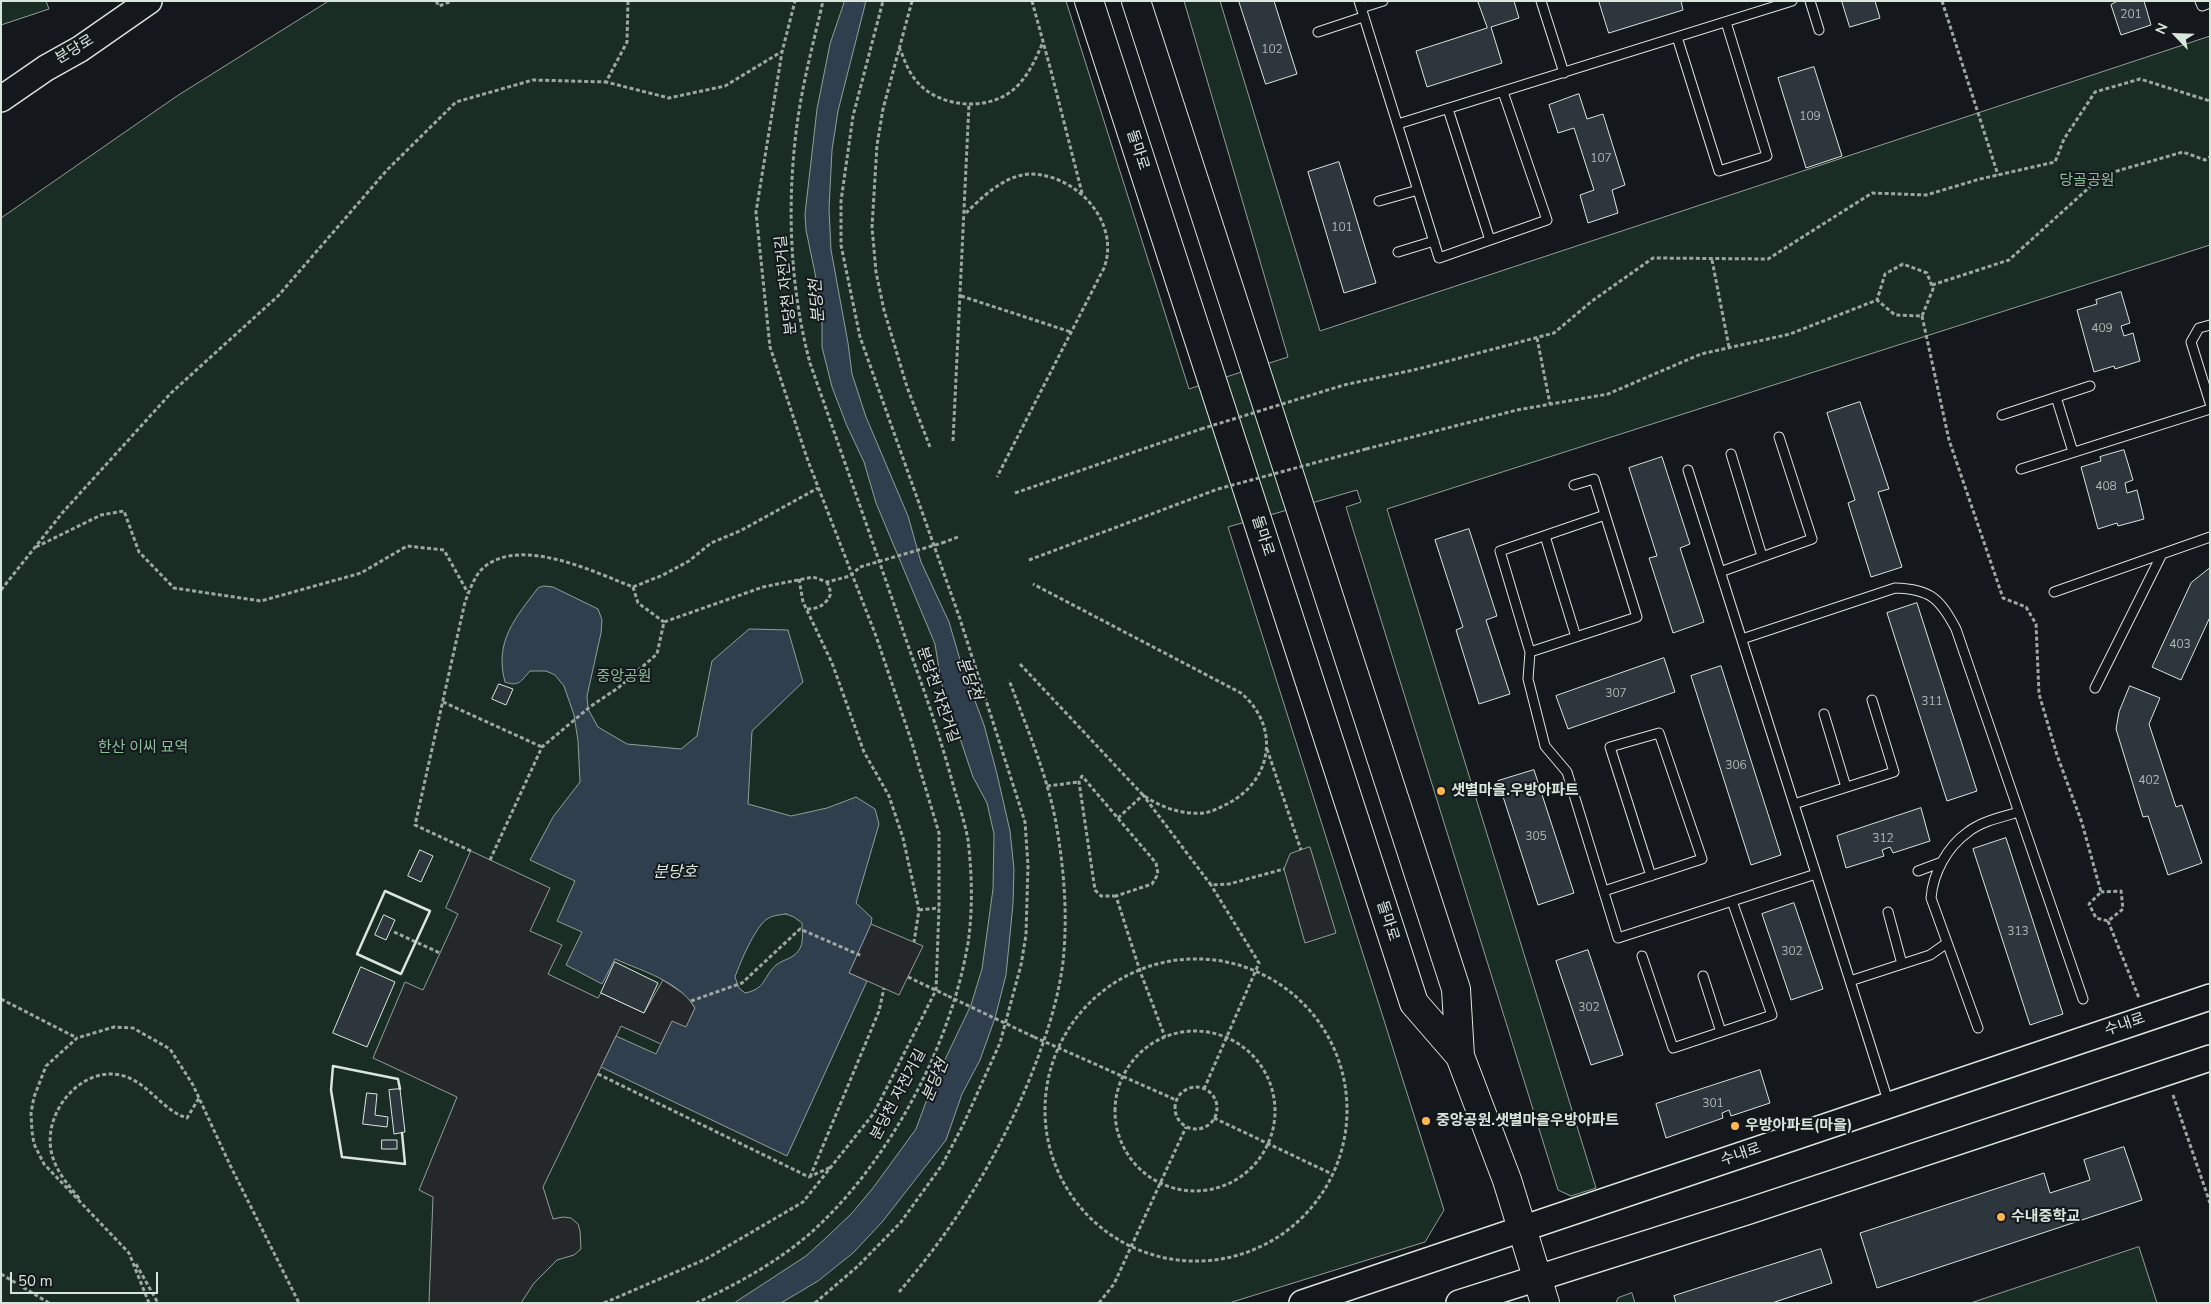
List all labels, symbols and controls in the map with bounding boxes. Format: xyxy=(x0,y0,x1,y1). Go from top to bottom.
house number: 201 xyxy=(2120,8,2142,22)
north arrow xyxy=(2151,10,2201,60)
text: N xyxy=(2151,20,2173,37)
street label: 분당로 xyxy=(53,32,97,68)
house number: 102 xyxy=(1261,43,1283,57)
house number: 109 xyxy=(1799,110,1821,124)
street label: 돌마로 xyxy=(1122,128,1152,172)
house number: 107 xyxy=(1590,152,1612,166)
park label: 당골공원 xyxy=(2059,172,2115,190)
house number: 101 xyxy=(1331,221,1353,235)
street label: 분당천 자전거길 xyxy=(773,234,801,336)
water label: 분당천 xyxy=(807,278,829,324)
house number: 409 xyxy=(2091,322,2113,336)
house number: 408 xyxy=(2095,480,2117,494)
street label: 돌마로 xyxy=(1247,514,1277,558)
house number: 403 xyxy=(2169,638,2191,652)
street label: 분당천 자전거길 xyxy=(912,645,962,745)
water label: 분당천 xyxy=(951,655,985,703)
park label: 중앙공원 xyxy=(596,668,652,686)
house number: 307 xyxy=(1605,687,1627,701)
house number: 311 xyxy=(1921,695,1943,709)
park label: 한산 이씨 묘역 xyxy=(98,739,188,757)
house number: 306 xyxy=(1725,759,1747,773)
house number: 402 xyxy=(2138,774,2160,788)
place label: 샛별마을.우방아파트 xyxy=(1451,782,1579,800)
marker: 샛별마을.우방아파트 xyxy=(1435,785,1447,797)
house number: 305 xyxy=(1525,830,1547,844)
house number: 312 xyxy=(1872,832,1894,846)
water label: 분당호 xyxy=(653,863,697,883)
street label: 돌마로 xyxy=(1372,899,1402,943)
house number: 313 xyxy=(2007,925,2029,939)
house number: 302 xyxy=(1781,945,1803,959)
house number: 302 xyxy=(1578,1001,1600,1015)
street label: 수내로 xyxy=(2102,1010,2148,1040)
street label: 분당천 자전거길 xyxy=(867,1046,931,1144)
water label: 분당천 xyxy=(919,1057,953,1105)
house number: 301 xyxy=(1702,1097,1724,1111)
place label: 중앙공원.샛별마을우방아파트 xyxy=(1436,1112,1619,1130)
marker: 중앙공원.샛별마을우방아파트 xyxy=(1420,1115,1432,1127)
place label: 우방아파트(마을) xyxy=(1745,1117,1852,1135)
marker: 우방아파트(마을) xyxy=(1729,1120,1741,1132)
street label: 수내로 xyxy=(1718,1140,1764,1170)
place label: 수내중학교 xyxy=(2011,1208,2080,1226)
marker: 수내중학교 xyxy=(1995,1211,2007,1223)
scale bar xyxy=(12,1262,160,1294)
text: 50 m xyxy=(18,1271,53,1291)

